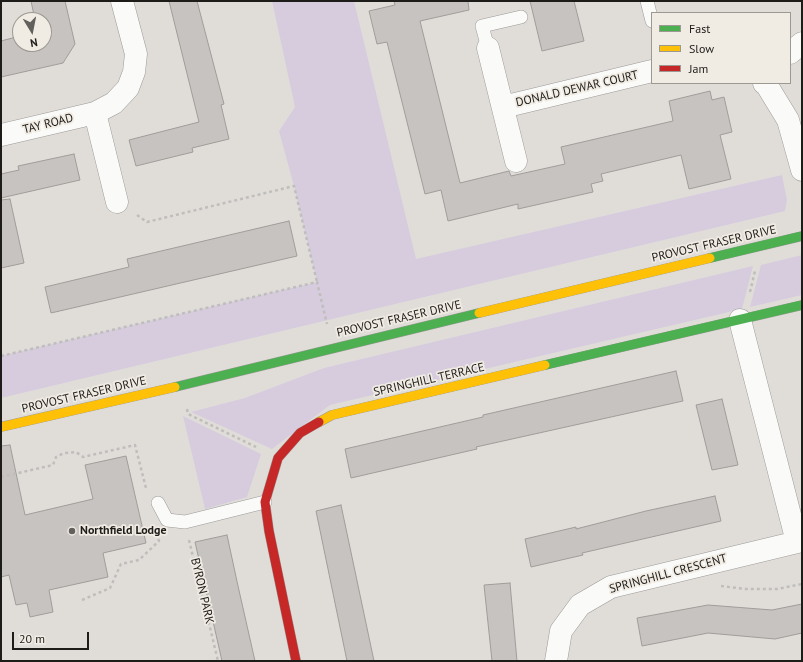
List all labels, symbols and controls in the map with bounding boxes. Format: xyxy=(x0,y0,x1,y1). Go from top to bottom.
north arrow xyxy=(12,12,52,52)
legend xyxy=(651,12,791,84)
text: Fast xyxy=(689,21,710,36)
text: N xyxy=(29,35,39,50)
text: Slow xyxy=(689,41,714,56)
text: Jam xyxy=(689,61,708,76)
street label: DONALD DEWAR COURT xyxy=(514,68,640,110)
street label: TAY ROAD xyxy=(21,111,75,137)
street label: PROVOST FRASER DRIVE xyxy=(650,223,778,265)
street label: PROVOST FRASER DRIVE xyxy=(335,298,463,340)
street label: SPRINGHILL TERRACE xyxy=(372,360,486,400)
street label: PROVOST FRASER DRIVE xyxy=(20,374,148,416)
place label: Northfield Lodge xyxy=(80,524,167,538)
marker: Northfield Lodge xyxy=(67,526,77,536)
street label: SPRINGHILL CRESCENT xyxy=(608,551,728,597)
street label: BYRON PARK xyxy=(187,557,217,625)
scale bar xyxy=(14,624,91,650)
text: 20 m xyxy=(19,631,45,646)

